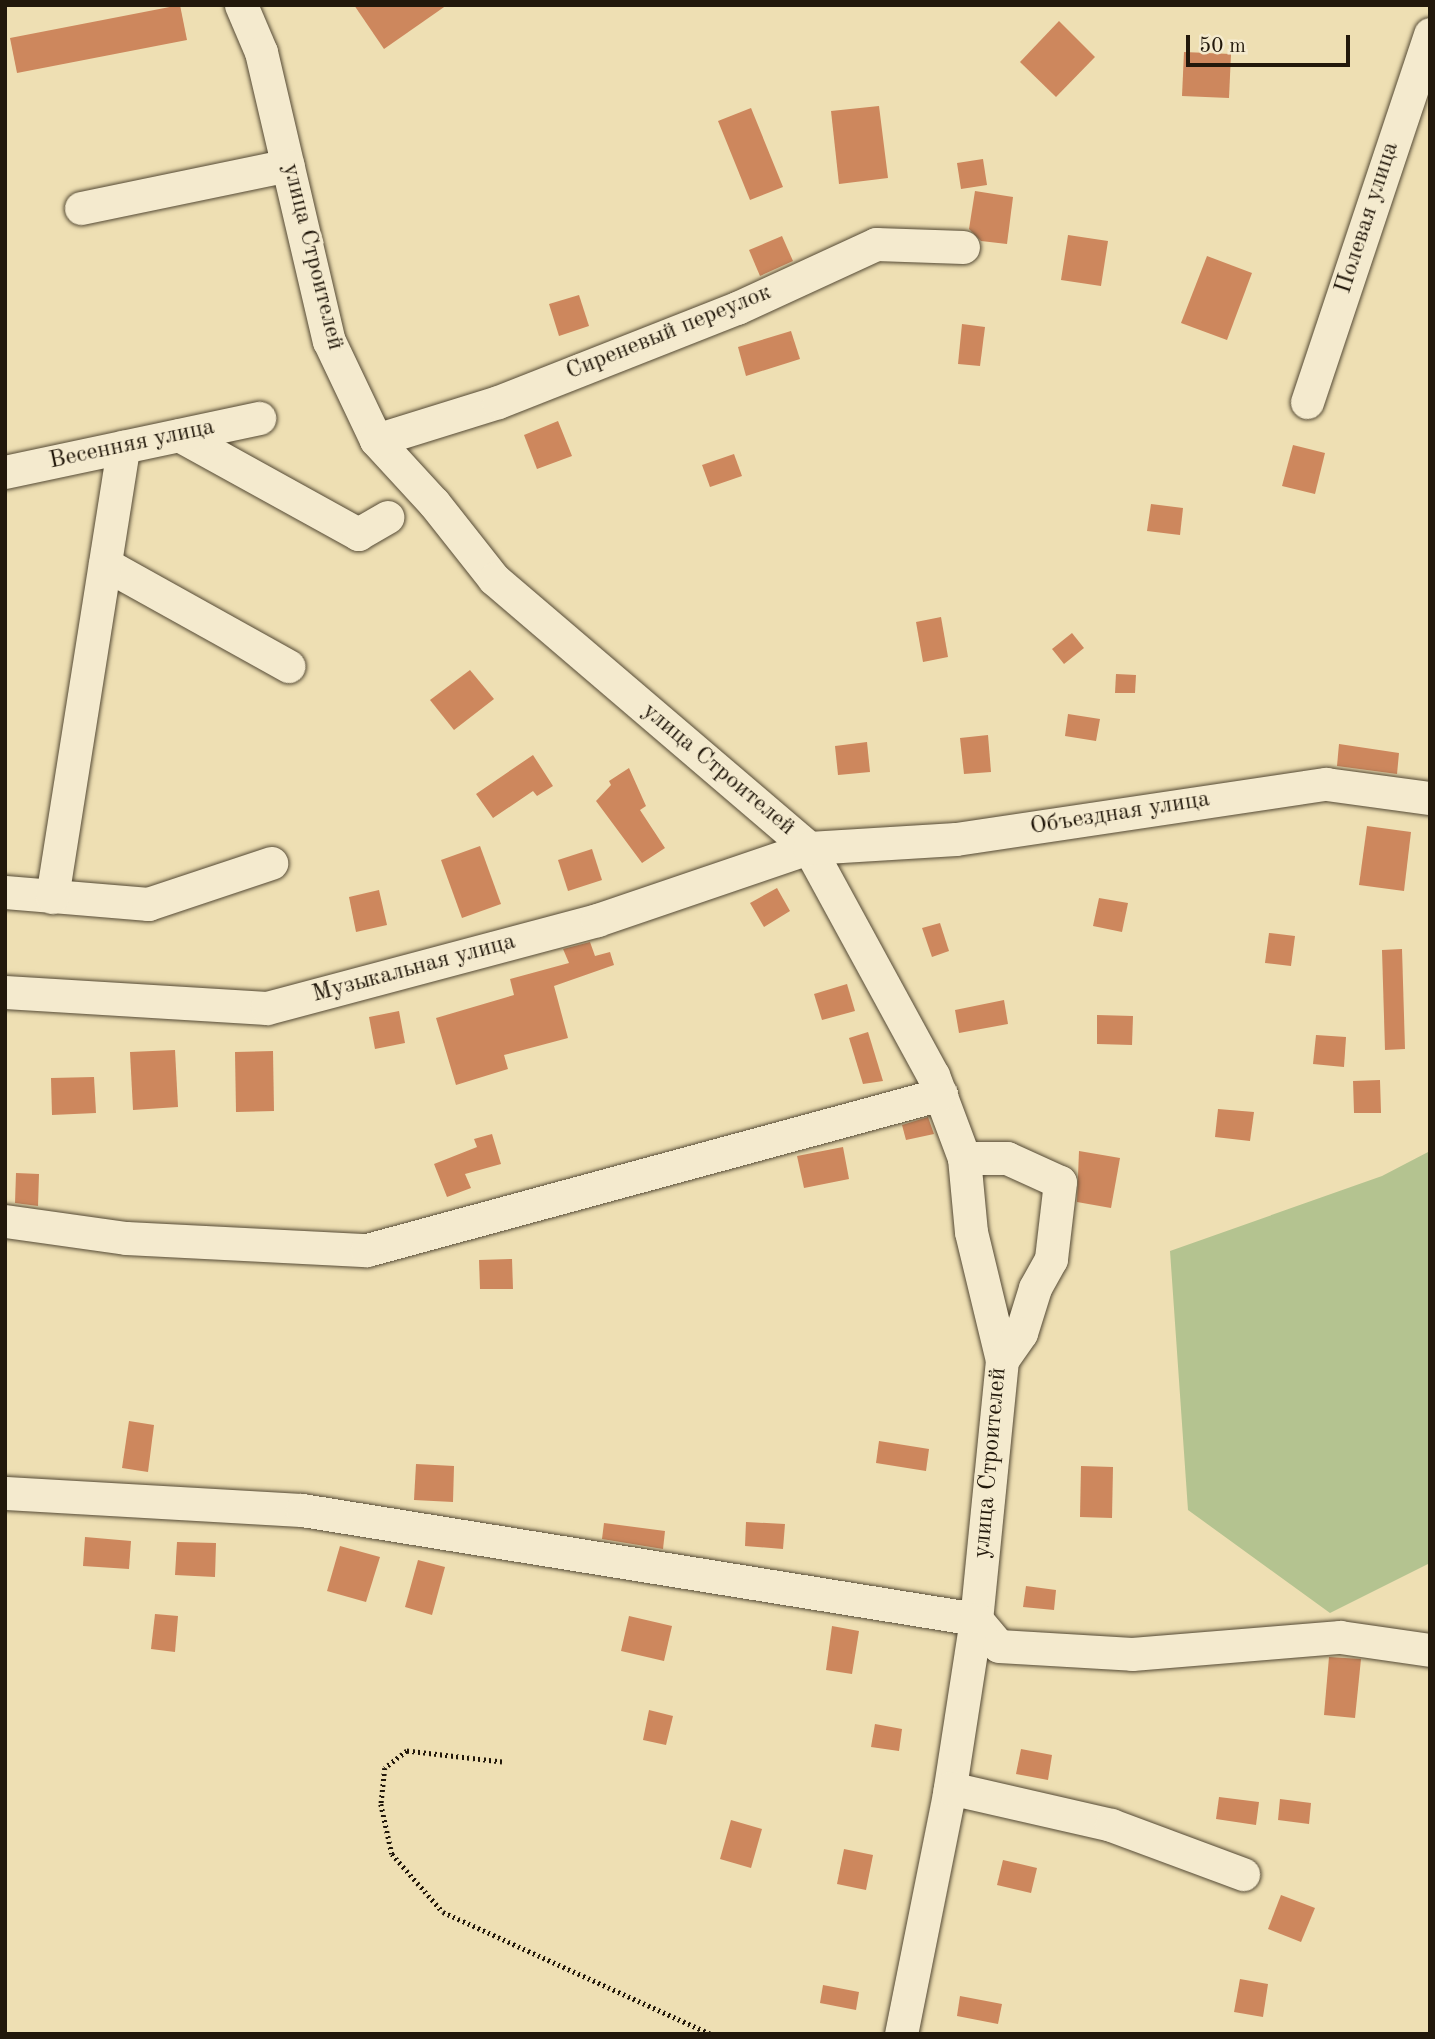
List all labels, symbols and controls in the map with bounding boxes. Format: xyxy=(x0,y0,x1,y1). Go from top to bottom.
scale bar xyxy=(1190,21,1354,65)
text: 50 m xyxy=(1199,36,1246,57)
street label: Полевая улица xyxy=(1330,138,1406,298)
street label: улица Строителей xyxy=(275,161,349,353)
street label: Сиреневый переулок xyxy=(562,279,776,387)
street label: Весенняя улица xyxy=(47,413,217,477)
street label: улица Строителей xyxy=(636,698,800,842)
street label: Объездная улица xyxy=(1028,786,1212,842)
street label: Музыкальная улица xyxy=(309,928,519,1010)
street label: улица Строителей xyxy=(968,1367,1014,1559)

